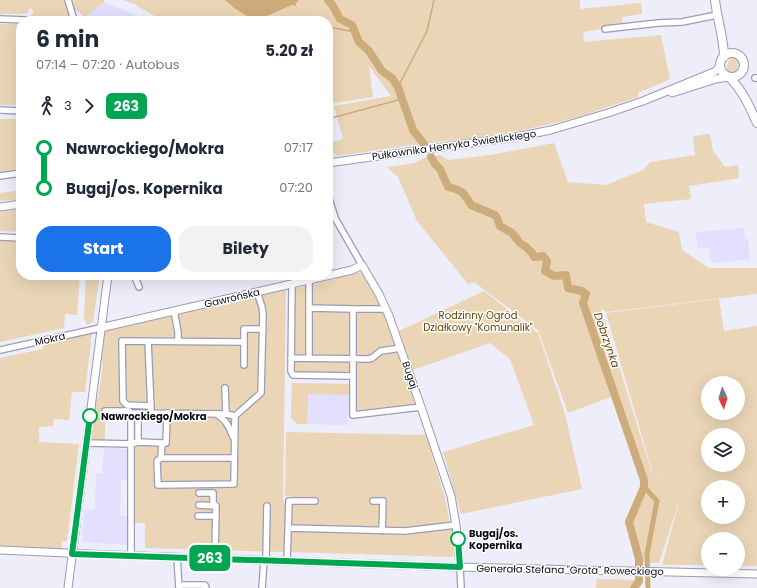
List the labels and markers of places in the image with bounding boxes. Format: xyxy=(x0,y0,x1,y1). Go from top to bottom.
marker: Nawrockiego/Mokra xyxy=(82,408,98,424)
place label: Nawrockiego/Mokra xyxy=(101,409,207,424)
place label: Bugaj/os. Kopernika xyxy=(469,526,522,553)
marker: Bugaj/os. Kopernika xyxy=(450,531,466,547)

